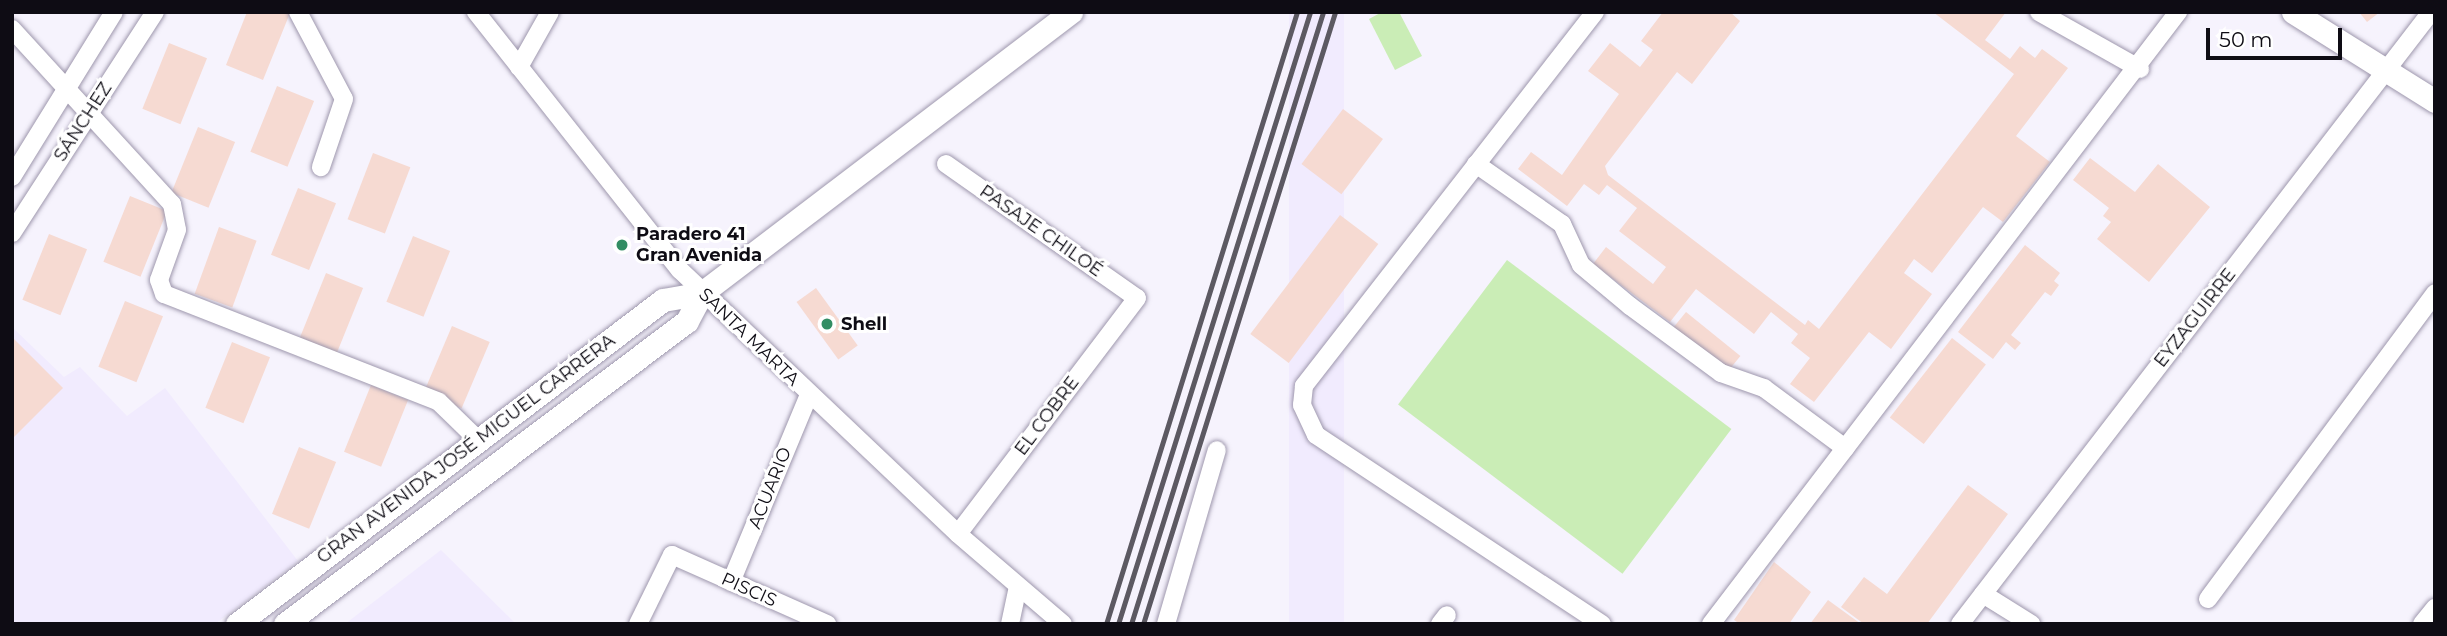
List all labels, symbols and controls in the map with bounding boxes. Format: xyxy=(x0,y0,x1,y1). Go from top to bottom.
scale bar xyxy=(2209,14,2346,58)
text: 50 m xyxy=(2219,27,2273,52)
street label: SÁNCHEZ xyxy=(49,78,117,166)
street label: PASAJE CHILOÉ xyxy=(975,180,1107,282)
place label: Paradero 41 Gran Avenida xyxy=(636,224,762,266)
marker: Paradero 41 Gran Avenida xyxy=(614,237,630,253)
street label: EYZAGUIRRE xyxy=(2150,264,2240,372)
street label: SANTA MARTA xyxy=(694,284,804,390)
place label: Shell xyxy=(841,313,887,335)
marker: Shell xyxy=(819,316,835,332)
street label: GRAN AVENIDA JOSÉ MIGUEL CARRERA xyxy=(313,330,619,568)
street label: EL COBRE xyxy=(1010,372,1084,460)
street label: ACUARIO xyxy=(744,444,796,532)
street label: PISCIS xyxy=(718,568,780,612)

